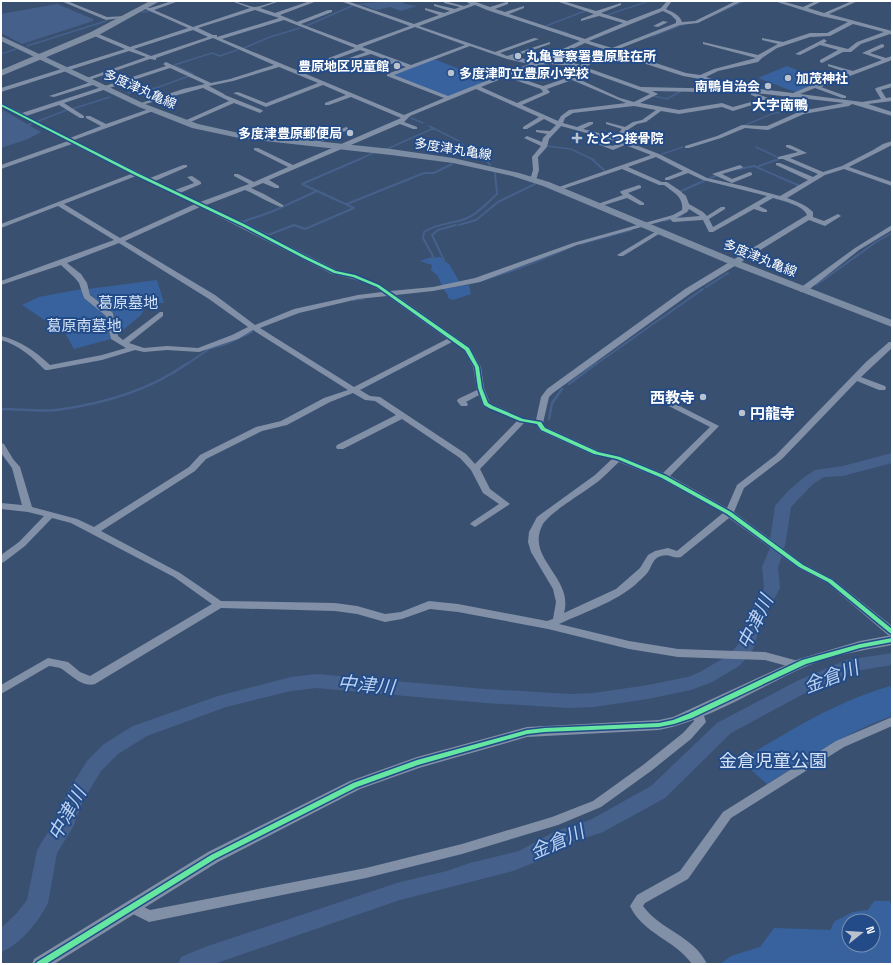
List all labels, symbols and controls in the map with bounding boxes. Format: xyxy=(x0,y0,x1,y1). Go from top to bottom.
place label: 丸亀警察署豊原駐在所 xyxy=(526,48,656,65)
marker: 丸亀警察署豊原駐在所 xyxy=(513,51,523,61)
place label: 豊原地区児童館 xyxy=(298,58,389,75)
marker: 豊原地区児童館 xyxy=(392,61,402,71)
street label: 多度津丸亀線 xyxy=(101,65,179,113)
place label: 多度津町立豊原小学校 xyxy=(459,65,589,82)
marker: 多度津町立豊原小学校 xyxy=(446,68,456,78)
place label: 加茂神社 xyxy=(796,70,848,87)
marker: 加茂神社 xyxy=(783,73,793,83)
place label: 南鴨自治会 xyxy=(695,78,760,95)
marker: 南鴨自治会 xyxy=(763,81,773,91)
district label: 大字南鴨 xyxy=(752,96,808,114)
place label: 多度津豊原郵便局 xyxy=(238,125,342,142)
marker: 多度津豊原郵便局 xyxy=(345,128,355,138)
place label: たどつ接骨院 xyxy=(586,130,664,147)
marker: たどつ接骨院 xyxy=(571,132,583,144)
street label: 多度津丸亀線 xyxy=(413,135,493,163)
street label: 多度津丸亀線 xyxy=(721,236,799,280)
park label: 葛原墓地 xyxy=(98,293,158,312)
park label: 葛原南墓地 xyxy=(46,316,122,335)
place label: 西教寺 xyxy=(650,388,695,407)
marker: 西教寺 xyxy=(698,392,708,402)
place label: 円龍寺 xyxy=(750,404,795,423)
marker: 円龍寺 xyxy=(737,408,747,418)
water label: 中津川 xyxy=(731,589,780,653)
water label: 金倉川 xyxy=(800,654,864,699)
water label: 中津川 xyxy=(337,670,397,700)
park label: 金倉児童公園 xyxy=(719,749,827,772)
water label: 中津川 xyxy=(42,781,93,845)
water label: 金倉川 xyxy=(526,818,590,865)
north arrow xyxy=(841,913,881,953)
text: N xyxy=(863,925,878,936)

